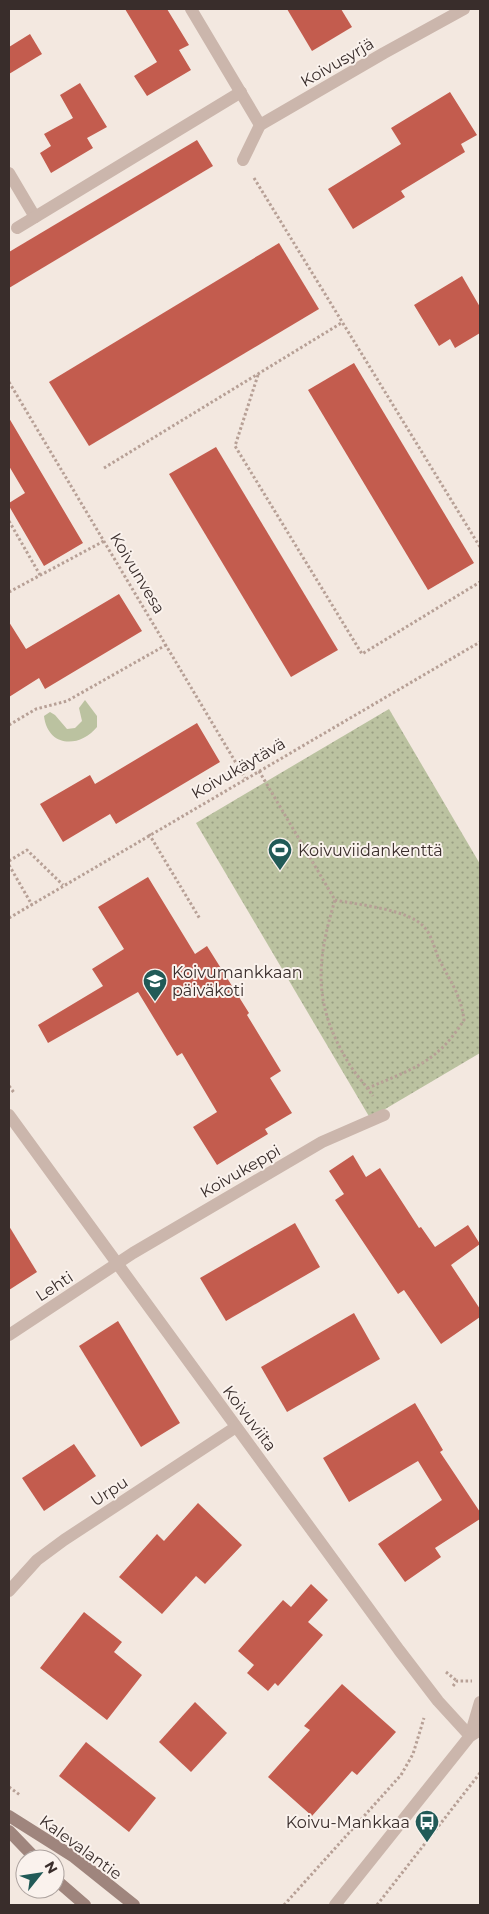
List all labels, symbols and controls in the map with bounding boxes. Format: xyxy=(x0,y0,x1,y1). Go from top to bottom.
street label: Koivusyrjä xyxy=(297,34,377,91)
street label: Koivunvesa xyxy=(106,529,169,617)
street label: Koivukäytävä xyxy=(188,734,289,803)
sports icon: Koivuviidankenttä xyxy=(267,837,293,871)
place label: Koivuviidankenttä xyxy=(298,841,443,860)
place label: Koivumankkaan päiväkoti xyxy=(172,963,303,1000)
school or university icon: Koivumankkaan päiväkoti xyxy=(142,968,168,1002)
street label: Koivukeppi xyxy=(197,1141,284,1202)
street label: Lehti xyxy=(32,1267,76,1305)
street label: Koivuviita xyxy=(219,1382,281,1455)
street label: Urpu xyxy=(87,1472,131,1510)
bus stop icon: Koivu-Mankkaa xyxy=(414,1809,440,1843)
street label: Kalevalantie xyxy=(36,1811,126,1884)
place label: Koivu-Mankkaa xyxy=(286,1813,410,1832)
north arrow xyxy=(15,1849,65,1899)
text: N xyxy=(41,1858,62,1877)

